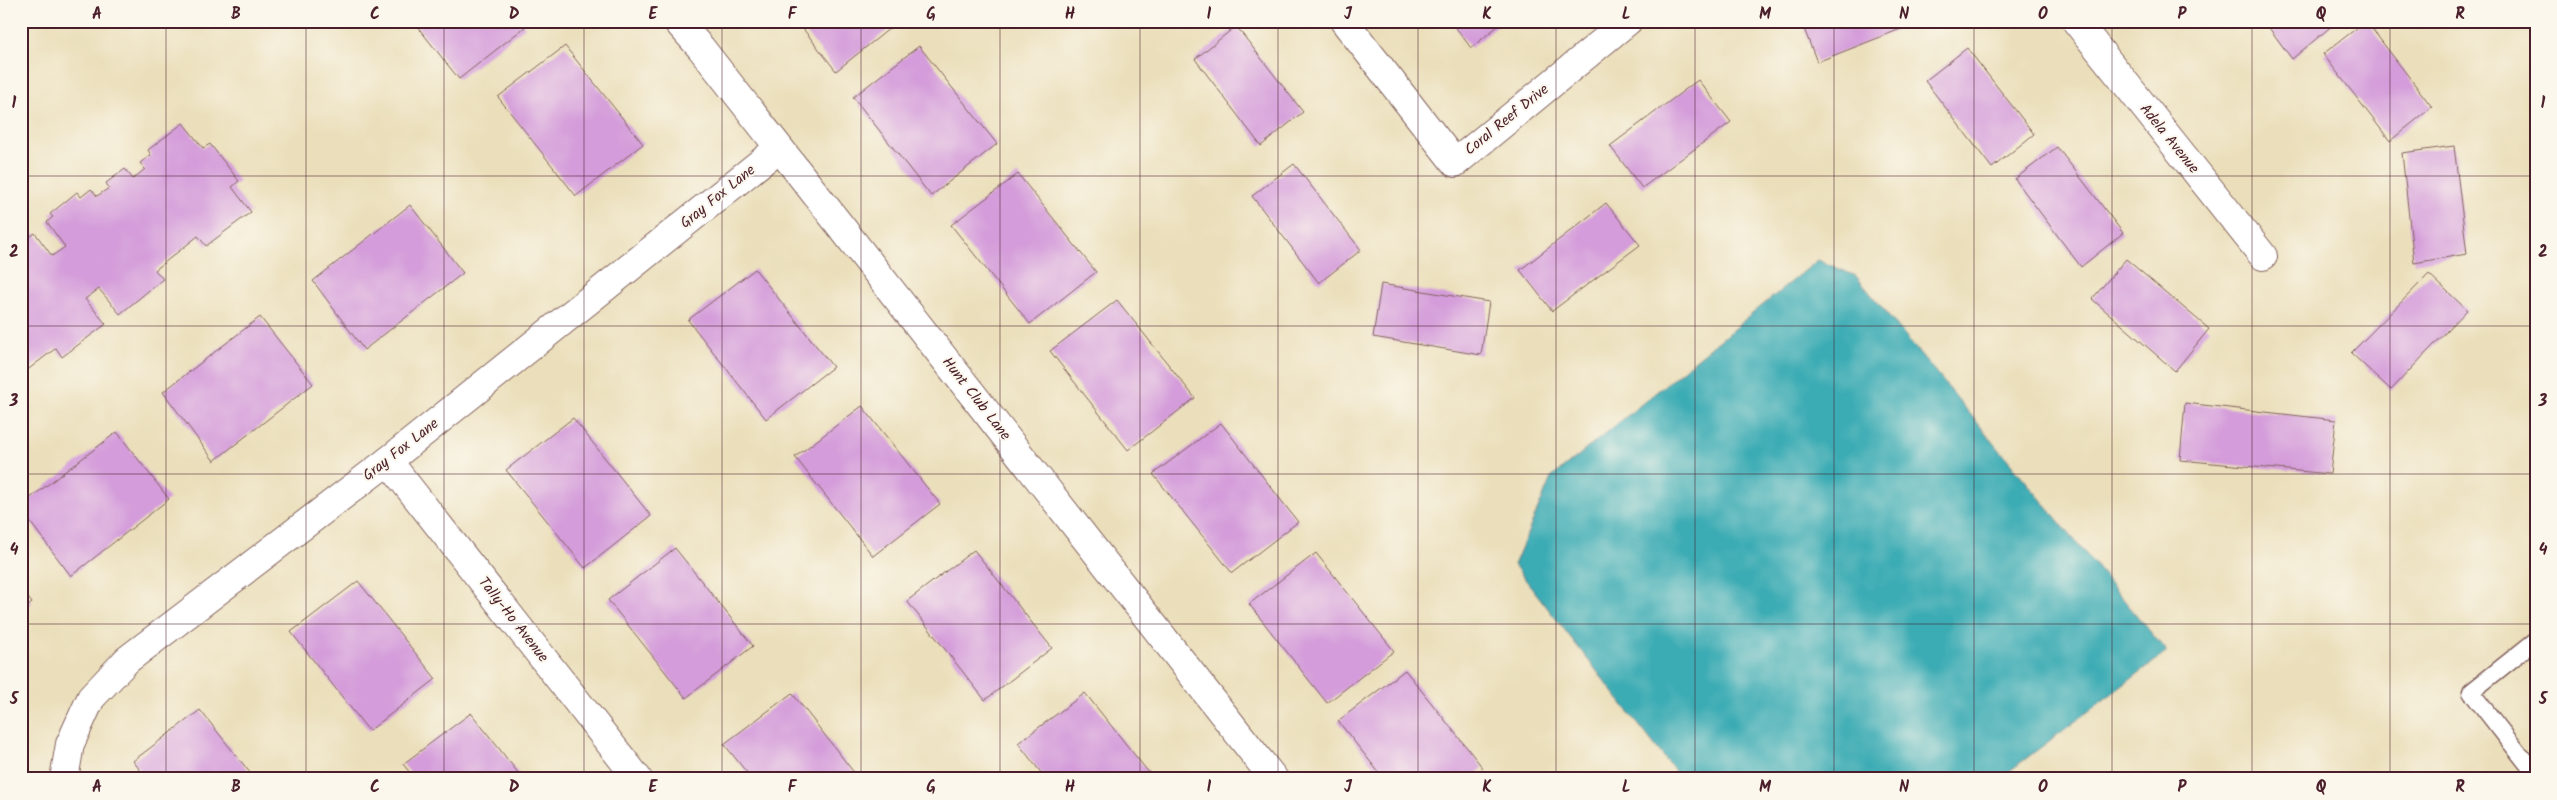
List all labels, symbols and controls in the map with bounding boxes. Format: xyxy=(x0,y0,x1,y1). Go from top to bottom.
text: A xyxy=(92,2,102,27)
text: B xyxy=(231,2,241,27)
text: C xyxy=(370,2,380,27)
text: D xyxy=(509,2,520,27)
text: E xyxy=(649,2,659,27)
text: F xyxy=(788,2,798,27)
text: G xyxy=(926,2,936,27)
text: H xyxy=(1065,2,1075,27)
text: I xyxy=(1207,2,1212,27)
text: J xyxy=(1344,2,1353,27)
text: K xyxy=(1482,2,1492,27)
text: L xyxy=(1622,2,1630,27)
text: M xyxy=(1759,2,1772,27)
text: N xyxy=(1899,2,1909,27)
text: O xyxy=(2038,2,2048,27)
text: P xyxy=(2178,2,2188,27)
text: Q xyxy=(2316,2,2327,27)
text: R xyxy=(2455,2,2465,27)
street label: Coral Reef Drive xyxy=(1460,78,1555,162)
text: 1 xyxy=(12,91,17,116)
text: 1 xyxy=(2541,91,2546,116)
street label: Adela Avenue xyxy=(2133,99,2205,179)
street label: Gray Fox Lane xyxy=(675,159,761,235)
text: 2 xyxy=(9,240,19,265)
text: 2 xyxy=(2538,240,2548,265)
street label: Hunt Club Lane xyxy=(936,352,1017,446)
text: 3 xyxy=(9,389,19,414)
text: 3 xyxy=(2538,389,2548,414)
street label: Gray Fox Lane xyxy=(358,412,445,488)
text: 4 xyxy=(10,538,19,563)
text: 4 xyxy=(2539,538,2548,563)
street label: Tally-Ho Avenue xyxy=(472,572,554,668)
text: 5 xyxy=(9,687,20,712)
text: 5 xyxy=(2538,687,2549,712)
text: A xyxy=(92,775,102,800)
text: B xyxy=(231,775,241,800)
text: C xyxy=(370,775,380,800)
text: D xyxy=(509,775,520,800)
text: E xyxy=(649,775,659,800)
text: F xyxy=(788,775,798,800)
text: G xyxy=(926,775,936,800)
text: H xyxy=(1065,775,1075,800)
text: I xyxy=(1207,775,1212,800)
text: J xyxy=(1344,775,1353,800)
text: K xyxy=(1482,775,1492,800)
text: L xyxy=(1622,775,1630,800)
text: M xyxy=(1759,775,1772,800)
text: N xyxy=(1899,775,1909,800)
text: O xyxy=(2038,775,2048,800)
text: P xyxy=(2178,775,2188,800)
text: Q xyxy=(2316,775,2327,800)
text: R xyxy=(2455,775,2465,800)

